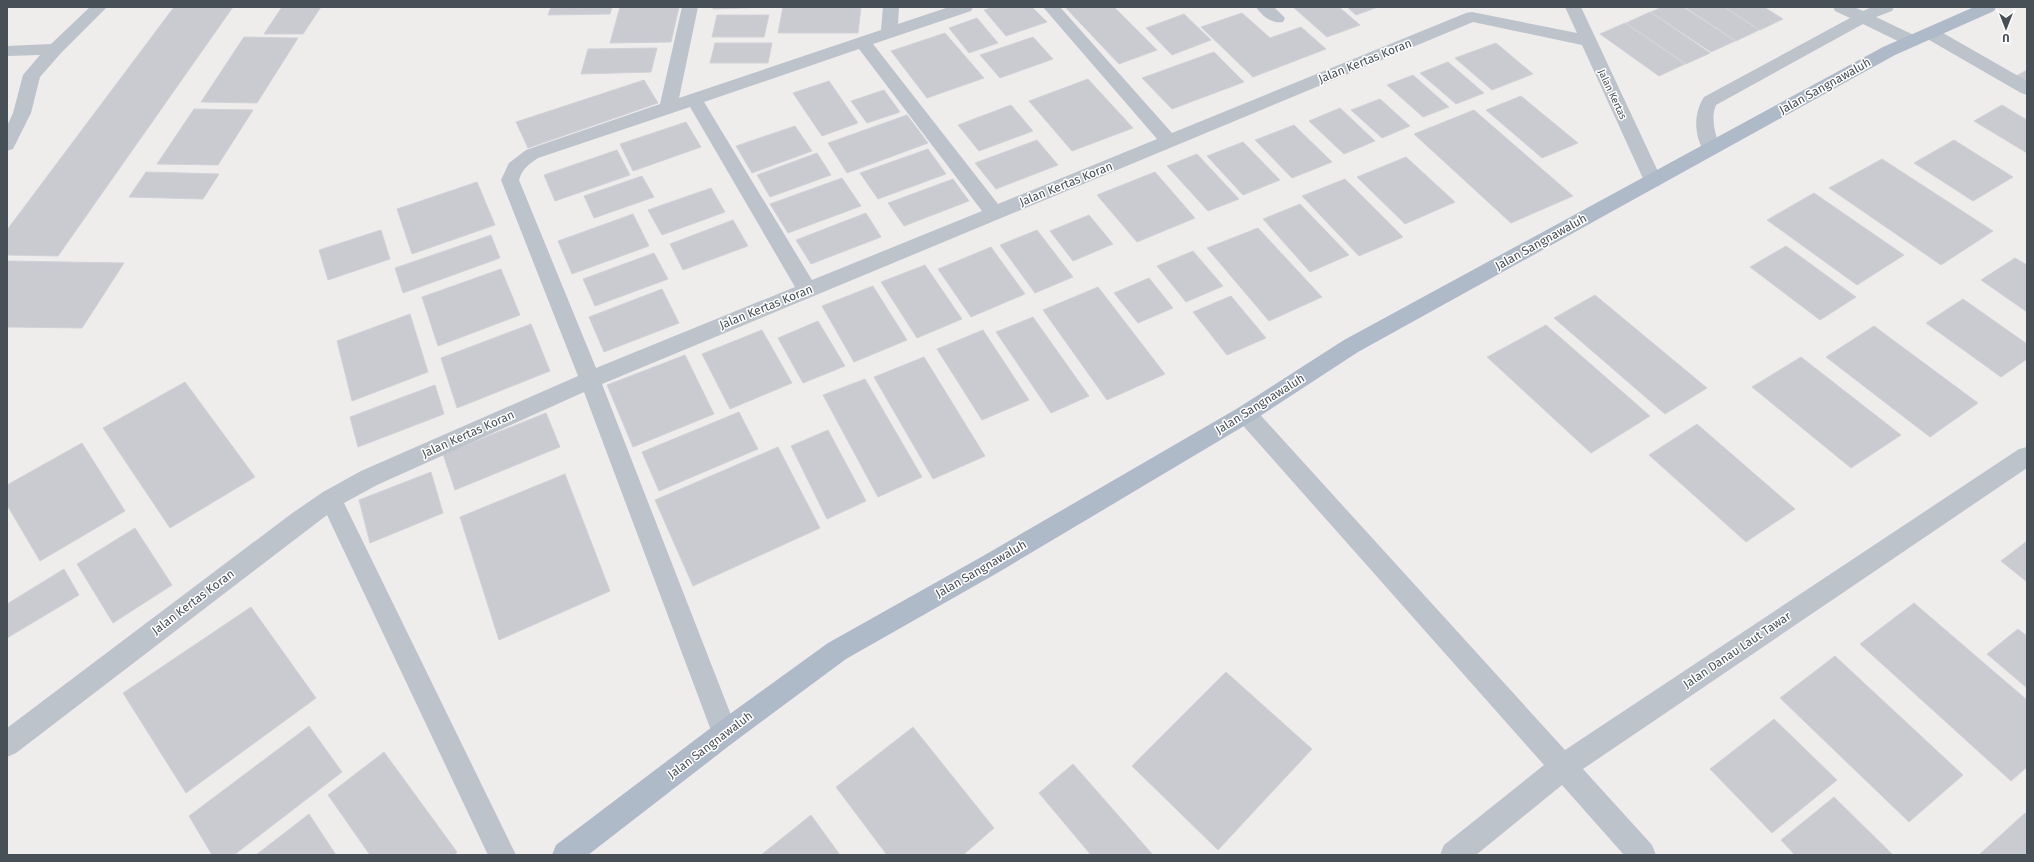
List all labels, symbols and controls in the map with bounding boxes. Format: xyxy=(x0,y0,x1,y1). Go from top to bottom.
north arrow xyxy=(1986,8,2026,48)
text: U xyxy=(2002,31,2010,44)
street label: Jalan Kertas Koran xyxy=(1316,36,1414,86)
street label: Jalan Sangnawaluh xyxy=(1777,55,1873,117)
street label: Jalan Kertas xyxy=(1595,67,1629,122)
street label: Jalan Kertas Koran xyxy=(1017,159,1115,209)
street label: Jalan Sangnawaluh xyxy=(1493,211,1589,273)
street label: Jalan Kertas Koran xyxy=(717,282,815,332)
street label: Jalan Sangnawaluh xyxy=(1213,371,1307,437)
street label: Jalan Kertas Koran xyxy=(420,407,516,461)
street label: Jalan Sangnawaluh xyxy=(933,537,1029,601)
street label: Jalan Kertas Koran xyxy=(149,566,237,638)
street label: Jalan Danau Laut Tawar xyxy=(1681,609,1794,691)
street label: Jalan Sangnawaluh xyxy=(665,709,755,781)

